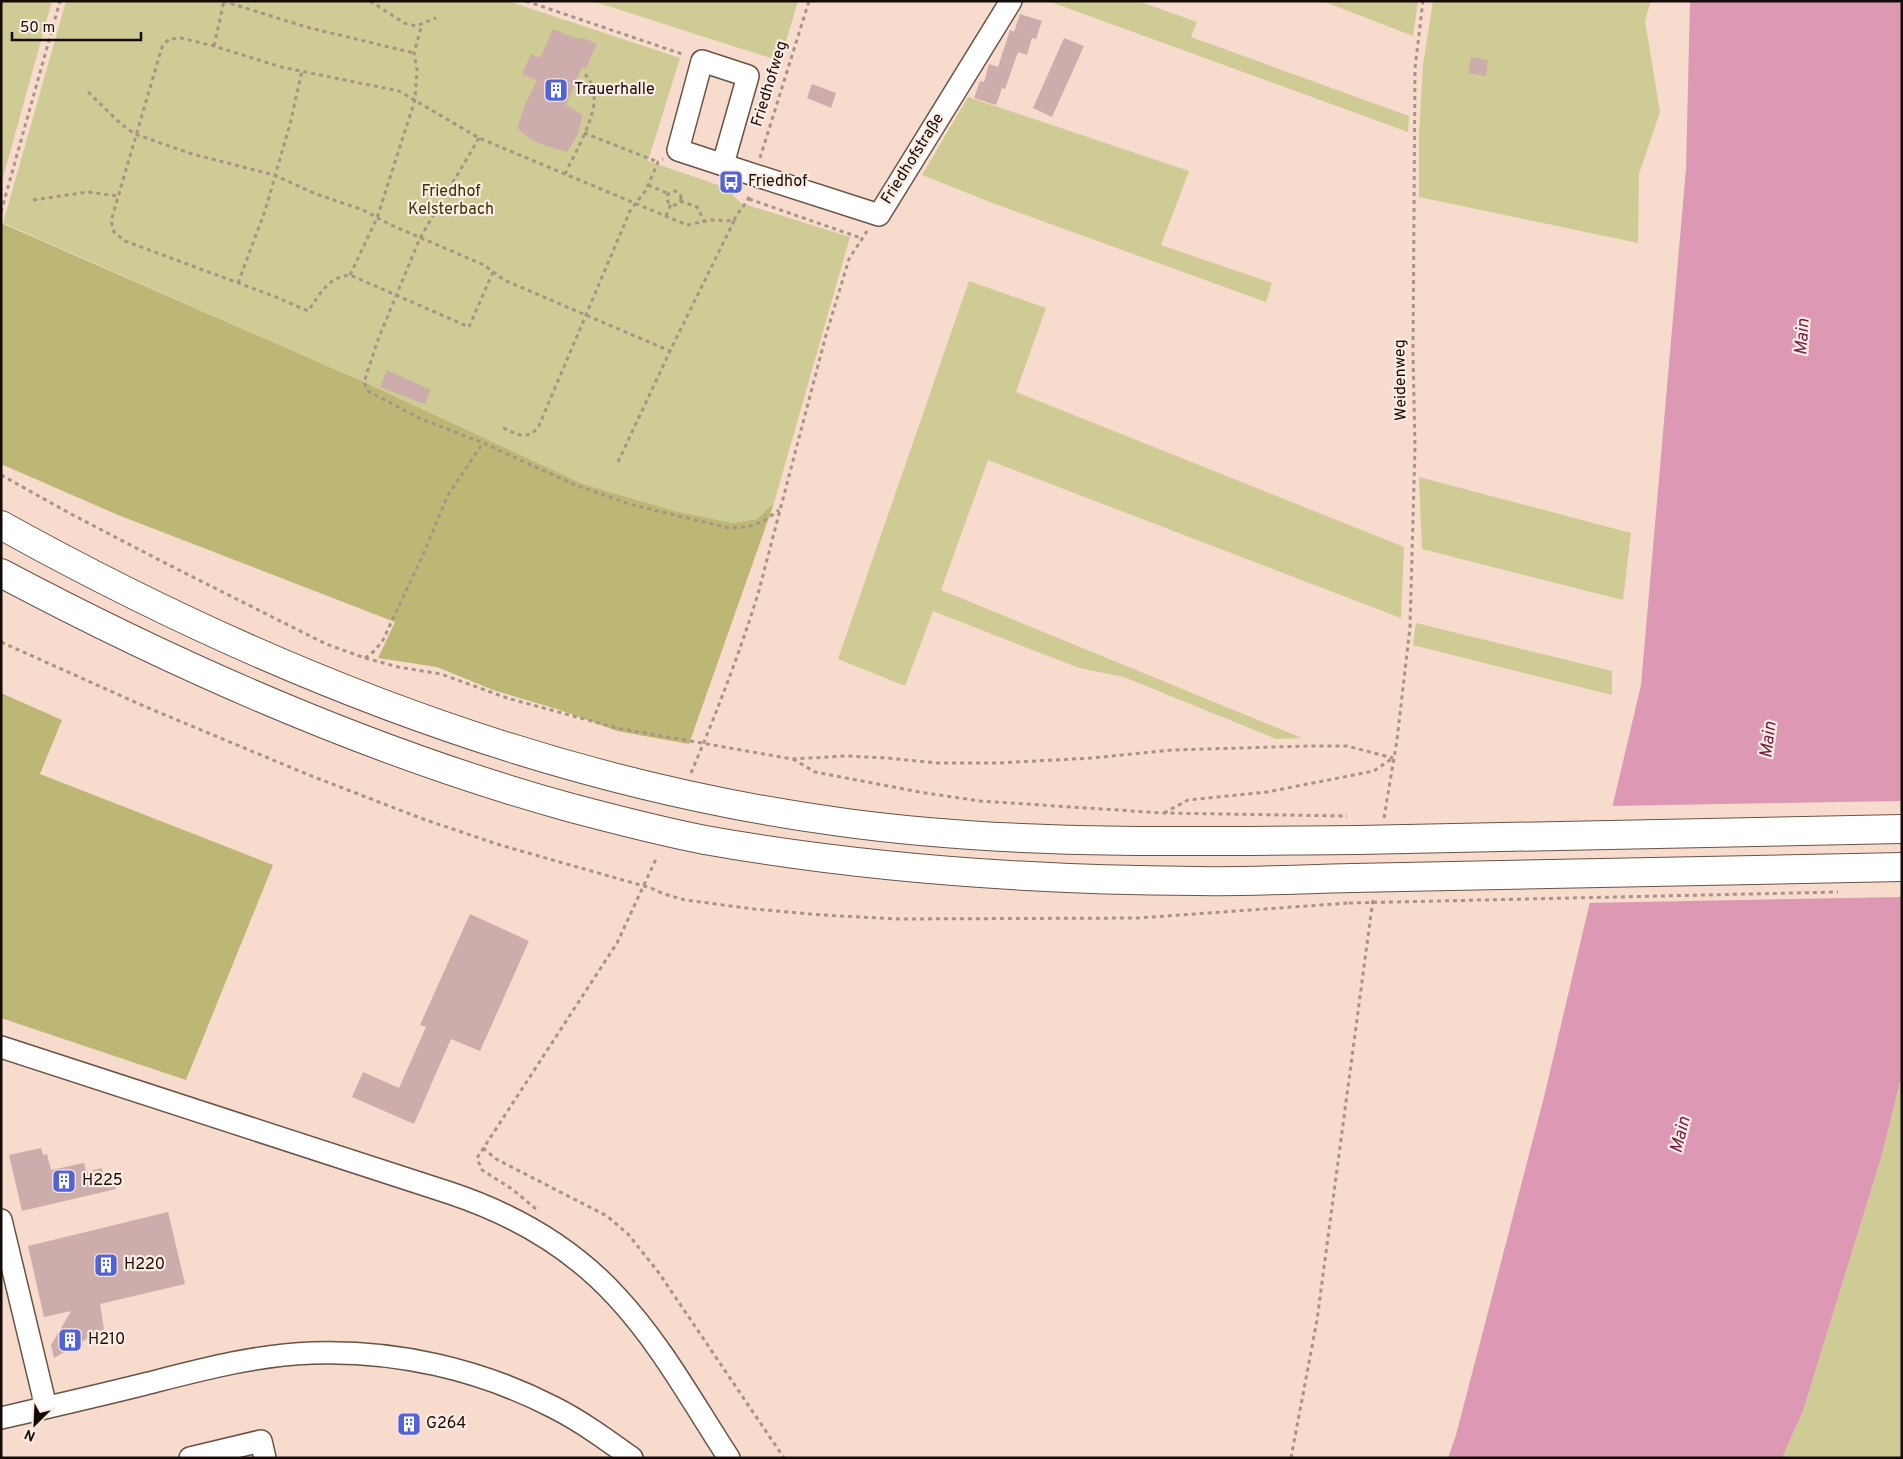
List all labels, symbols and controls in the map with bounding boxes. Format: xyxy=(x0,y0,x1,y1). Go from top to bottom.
scale bar xyxy=(12,10,141,42)
text: 50 m xyxy=(20,19,55,38)
street label: Friedhofweg xyxy=(747,39,793,129)
building icon: Trauerhalle xyxy=(543,77,569,103)
place label: Trauerhalle xyxy=(574,80,655,100)
street label: Friedhofstraße xyxy=(877,110,949,208)
bus stop icon: Friedhof xyxy=(718,169,744,195)
place label: Friedhof xyxy=(748,172,808,192)
park label: Friedhof Kelsterbach xyxy=(408,182,494,220)
water label: Main xyxy=(1790,318,1816,356)
street label: Weidenweg xyxy=(1390,339,1412,421)
water label: Main xyxy=(1755,720,1783,760)
water label: Main xyxy=(1665,1114,1697,1156)
building icon: H225 xyxy=(51,1168,77,1194)
place label: H225 xyxy=(82,1171,123,1191)
building icon: H220 xyxy=(93,1252,119,1278)
place label: H220 xyxy=(124,1255,165,1275)
building icon: H210 xyxy=(57,1327,83,1353)
place label: H210 xyxy=(88,1330,125,1350)
north arrow xyxy=(10,1399,60,1449)
building icon: G264 xyxy=(396,1411,422,1437)
place label: G264 xyxy=(426,1414,466,1434)
text: N xyxy=(22,1425,38,1444)

